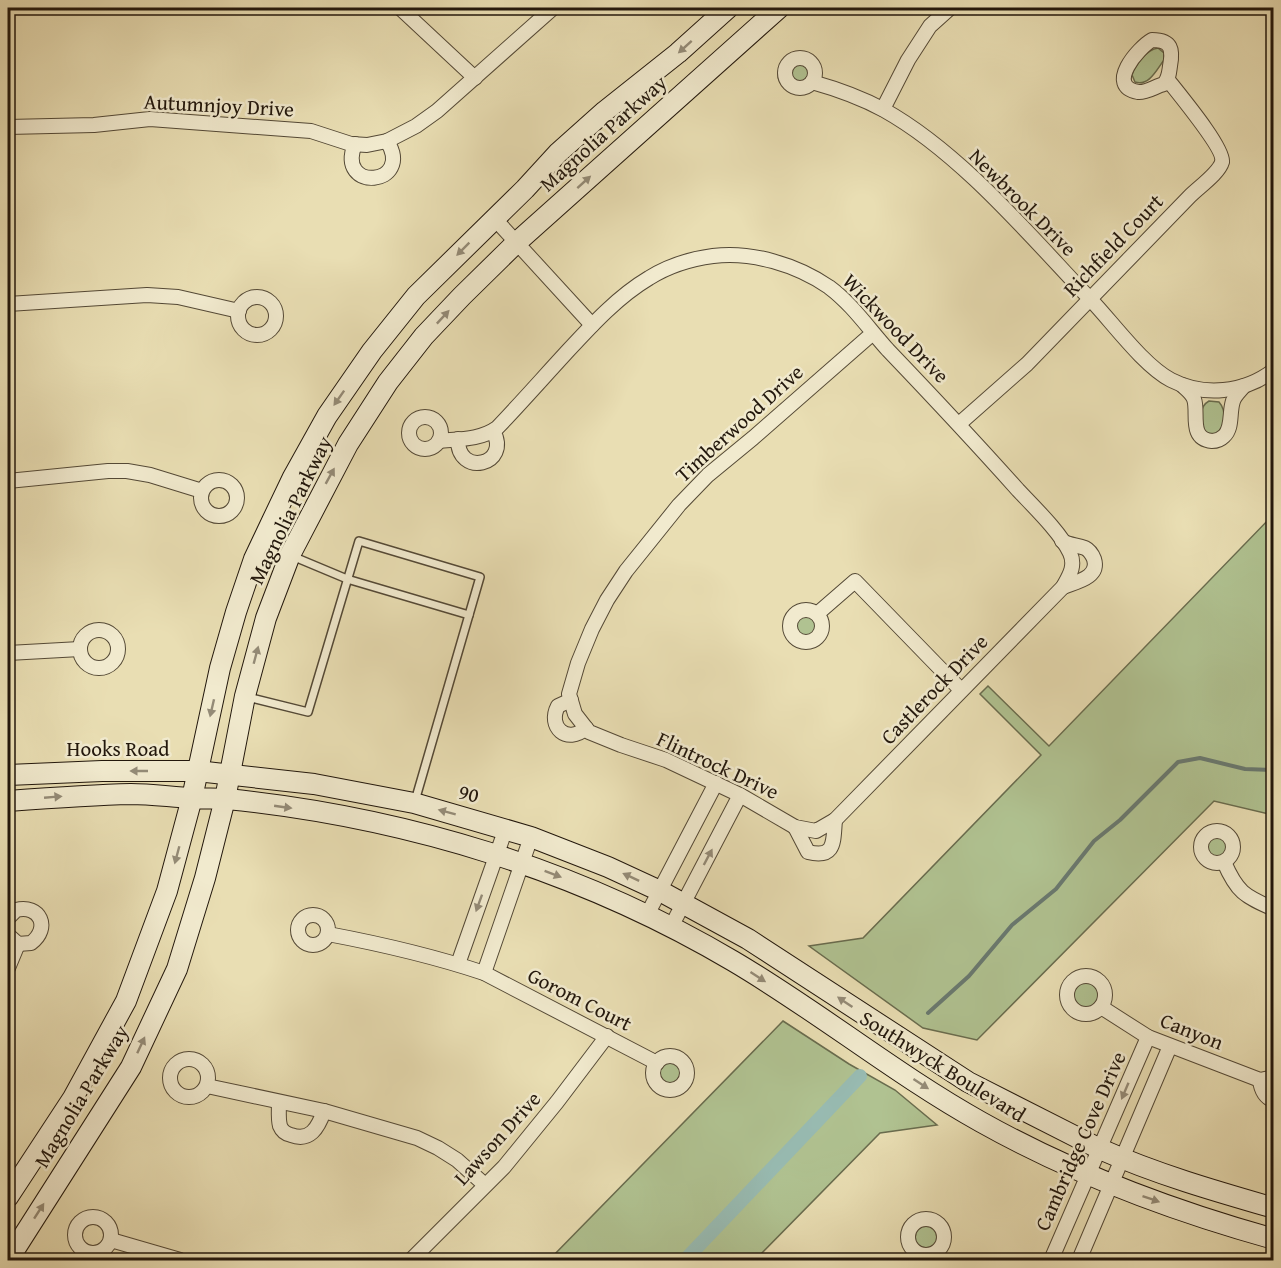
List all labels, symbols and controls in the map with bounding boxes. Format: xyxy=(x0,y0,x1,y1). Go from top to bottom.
one-way arrow xyxy=(677,40,692,54)
street label: Magnolia Parkway xyxy=(532,67,674,199)
street label: Autumnjoy Drive xyxy=(143,86,295,124)
street label: Newbrook Drive xyxy=(962,141,1084,263)
one-way arrow xyxy=(576,175,591,189)
street label: Richfield Court xyxy=(1056,186,1171,303)
one-way arrow xyxy=(457,241,471,255)
street label: Wickwood Drive xyxy=(835,266,957,390)
one-way arrow xyxy=(435,310,449,324)
street label: Timberwood Drive xyxy=(668,357,810,489)
one-way arrow xyxy=(333,390,345,406)
street label: Magnolia Parkway xyxy=(241,430,340,590)
one-way arrow xyxy=(325,468,336,484)
street label: Castlerock Drive xyxy=(873,627,995,751)
one-way arrow xyxy=(252,646,261,664)
one-way arrow xyxy=(206,699,216,717)
street label: Flintrock Drive xyxy=(652,723,784,807)
street label: Hooks Road xyxy=(67,733,170,764)
one-way arrow xyxy=(129,766,148,776)
street label: 90 xyxy=(455,775,483,811)
one-way arrow xyxy=(44,792,63,802)
one-way arrow xyxy=(273,803,292,812)
one-way arrow xyxy=(438,807,456,817)
one-way arrow xyxy=(171,845,181,864)
one-way arrow xyxy=(703,848,713,865)
one-way arrow xyxy=(544,870,562,879)
one-way arrow xyxy=(622,873,639,882)
one-way arrow xyxy=(474,894,484,912)
street label: Gorom Court xyxy=(522,959,638,1039)
one-way arrow xyxy=(750,972,766,983)
one-way arrow xyxy=(837,996,853,1007)
street label: Southwyck Boulevard xyxy=(854,1002,1033,1130)
street label: Canyon xyxy=(1156,1004,1228,1058)
street label: Magnolia Parkway xyxy=(26,1018,136,1173)
one-way arrow xyxy=(137,1037,146,1054)
street label: Cambridge Cove Drive xyxy=(1027,1046,1134,1236)
one-way arrow xyxy=(913,1079,929,1090)
one-way arrow xyxy=(1120,1082,1129,1100)
street label: Lawson Drive xyxy=(446,1084,548,1192)
one-way arrow xyxy=(1142,1195,1160,1204)
one-way arrow xyxy=(33,1203,44,1219)

